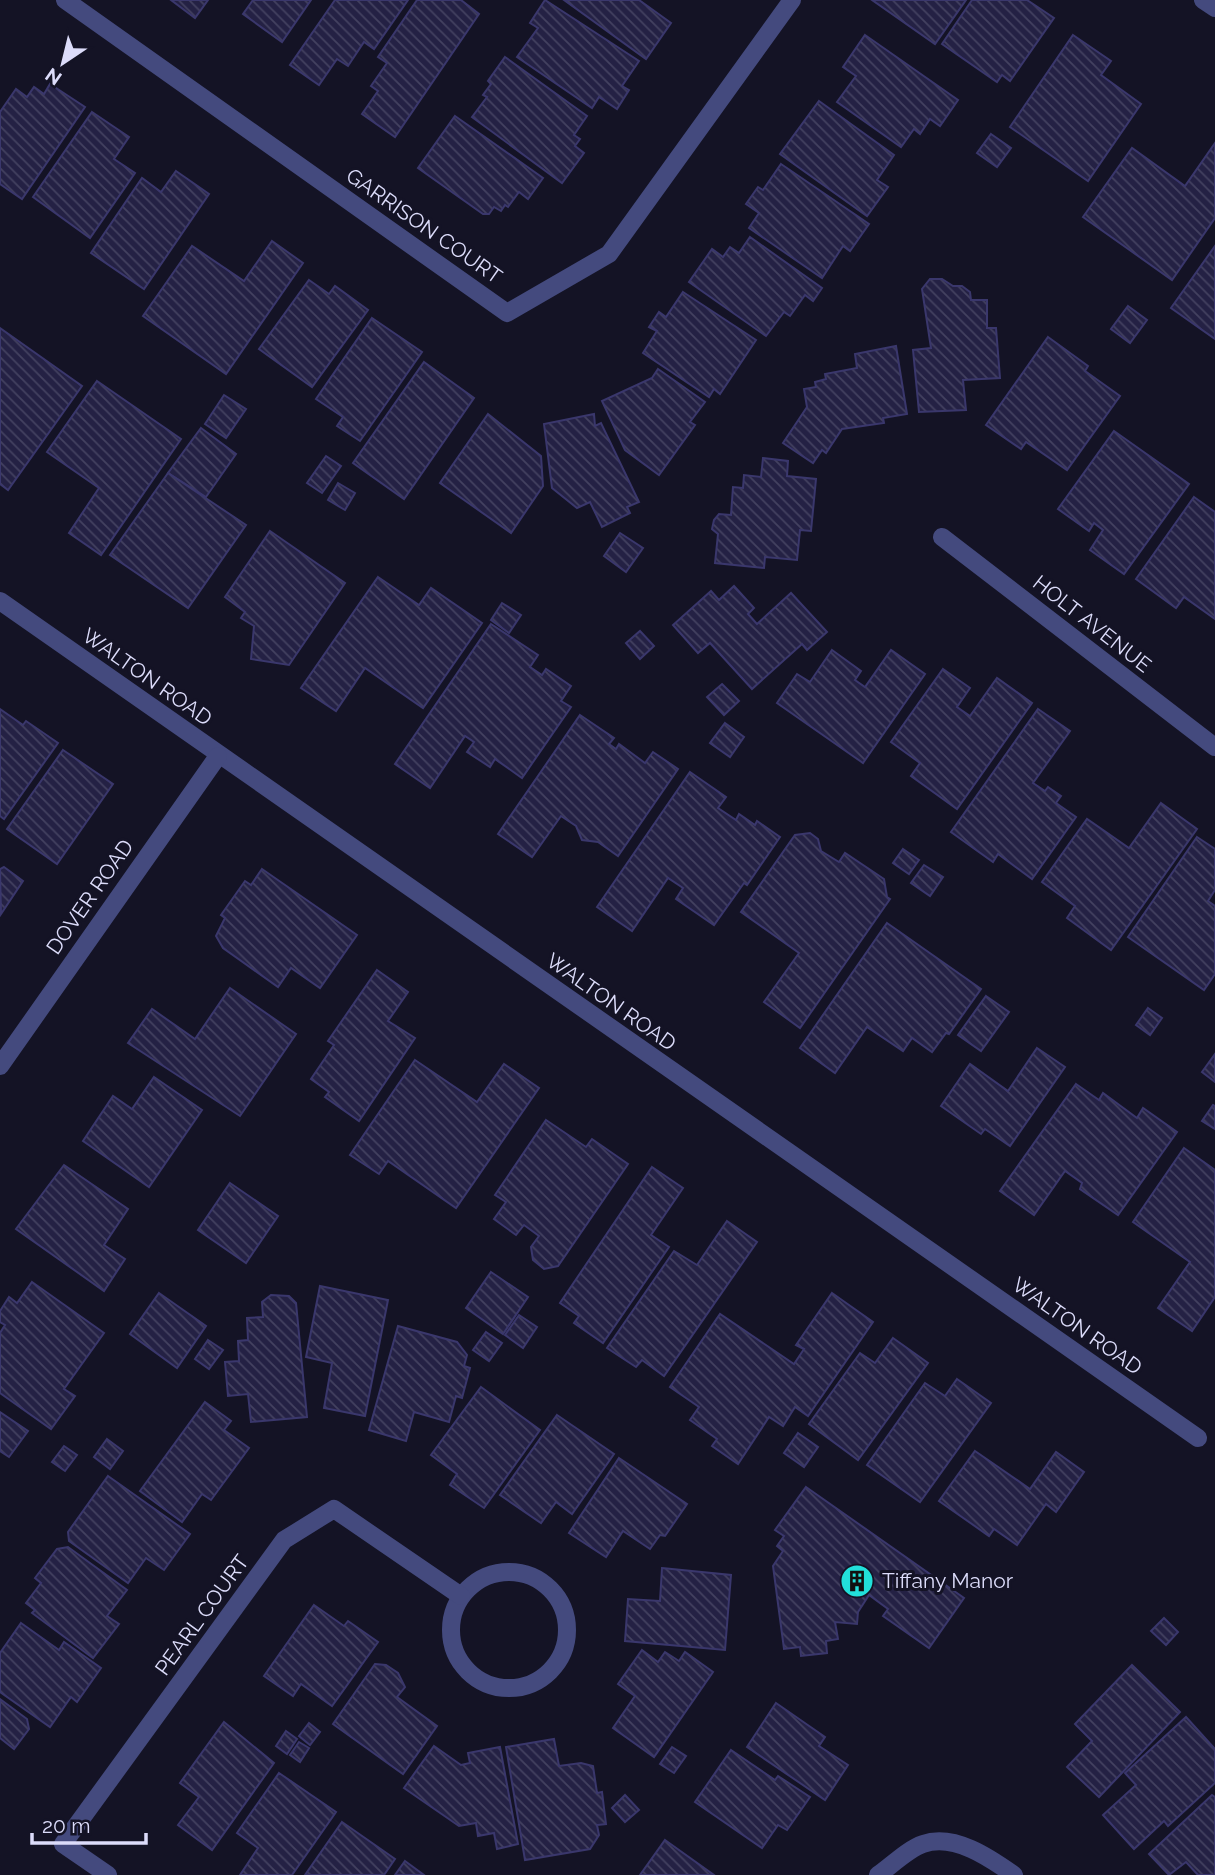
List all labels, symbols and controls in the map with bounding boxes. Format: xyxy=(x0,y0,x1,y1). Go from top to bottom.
north arrow xyxy=(28,28,98,98)
text: N xyxy=(41,64,65,90)
street label: GARRISON COURT xyxy=(342,163,507,289)
street label: HOLT AVENUE xyxy=(1028,570,1156,677)
street label: WALTON ROAD xyxy=(78,623,217,731)
street label: DOVER ROAD xyxy=(41,834,138,959)
street label: WALTON ROAD xyxy=(542,948,681,1056)
street label: WALTON ROAD xyxy=(1008,1272,1147,1380)
street label: PEARL COURT xyxy=(149,1549,254,1680)
building icon: Tiffany Manor xyxy=(838,1562,876,1600)
place label: Tiffany Manor xyxy=(882,1568,1014,1593)
scale bar xyxy=(32,1801,145,1845)
text: 20 m xyxy=(42,1813,90,1838)

